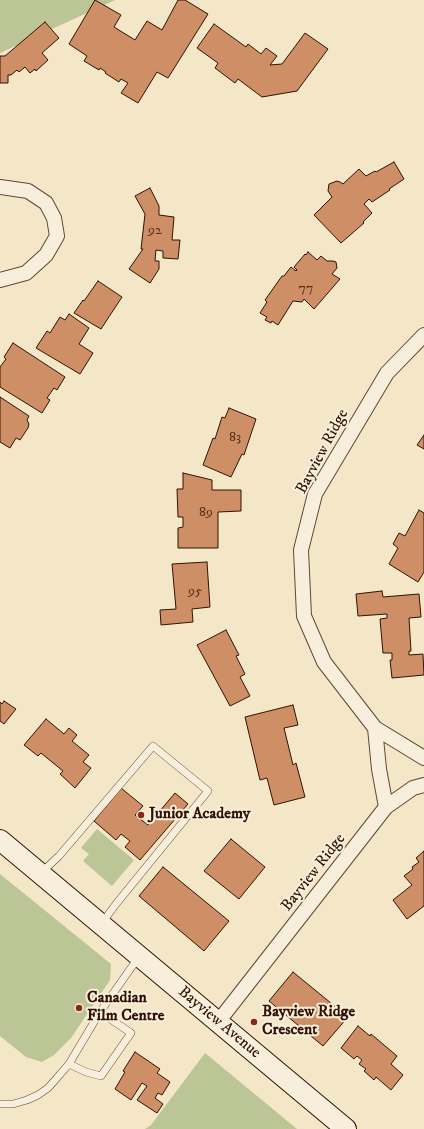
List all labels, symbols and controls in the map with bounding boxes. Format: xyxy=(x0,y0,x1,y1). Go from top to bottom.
house number: 92 xyxy=(148,223,162,239)
house number: 77 xyxy=(299,281,313,297)
street label: Bayview Ridge xyxy=(293,406,353,498)
house number: 83 xyxy=(229,430,241,446)
house number: 89 xyxy=(199,505,213,521)
house number: 95 xyxy=(188,584,202,600)
place label: Junior Academy xyxy=(149,805,250,825)
marker: Junior Academy xyxy=(136,810,146,820)
street label: Bayview Ridge xyxy=(278,830,350,916)
street label: Bayview Avenue xyxy=(174,983,264,1063)
place label: Canadian Film Centre xyxy=(87,989,164,1027)
marker: Canadian Film Centre xyxy=(74,1003,84,1013)
place label: Bayview Ridge Crescent xyxy=(262,1003,355,1041)
marker: Bayview Ridge Crescent xyxy=(249,1017,259,1027)

